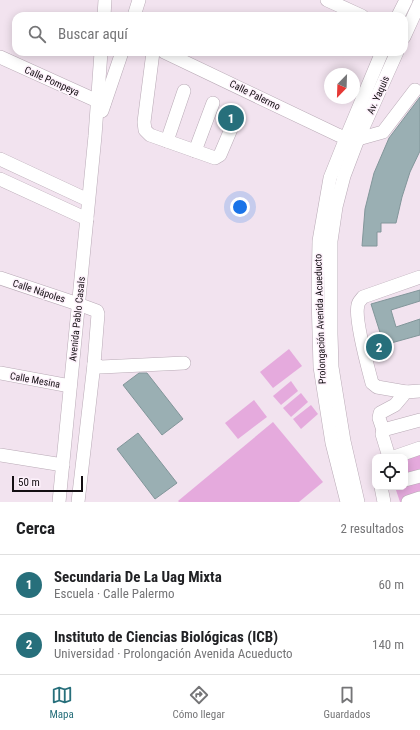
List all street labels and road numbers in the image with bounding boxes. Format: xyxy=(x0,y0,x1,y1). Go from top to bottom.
street label: Calle Pompeya xyxy=(23,64,81,98)
street label: Av. Yaquis xyxy=(365,74,391,116)
street label: Calle Palermo xyxy=(228,78,282,112)
street label: Prolongación Avenida Acueducto xyxy=(312,254,328,384)
street label: Avenida Pablo Casals xyxy=(67,276,87,362)
street label: Calle Nápoles xyxy=(11,277,67,305)
street label: Calle Mesina xyxy=(9,370,61,390)

